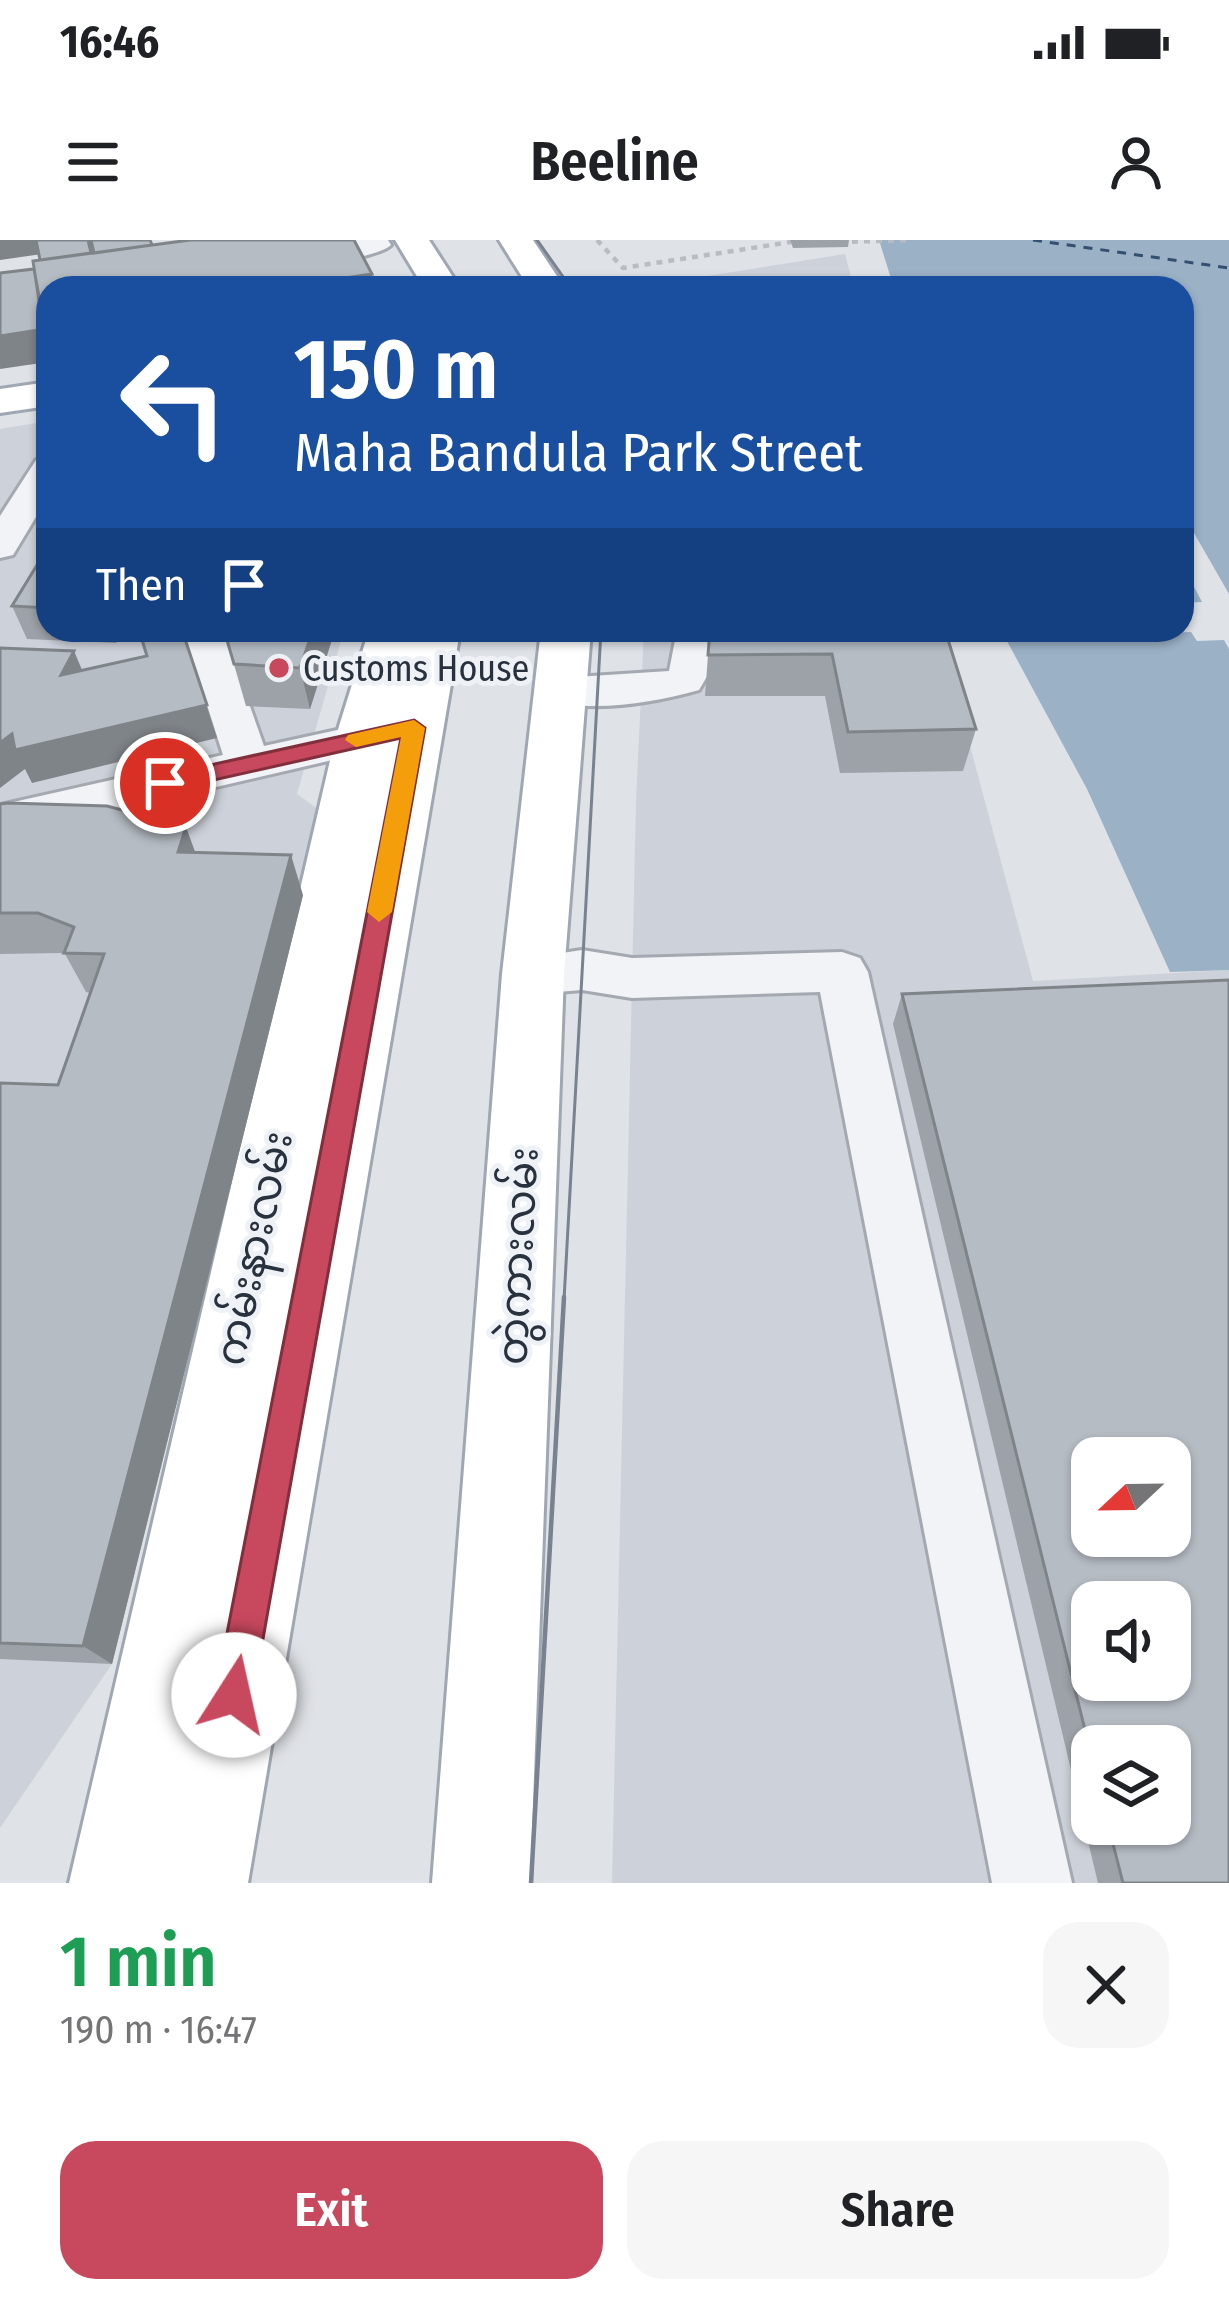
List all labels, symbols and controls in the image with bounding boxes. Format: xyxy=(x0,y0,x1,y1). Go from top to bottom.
text: 16:46 xyxy=(60,15,159,69)
icon: menu xyxy=(60,129,126,195)
icon: person xyxy=(1103,129,1169,195)
text: Beeline xyxy=(530,130,699,194)
text: 150 m xyxy=(294,319,498,420)
icon: left xyxy=(96,324,252,480)
text: Maha Bandula Park Street xyxy=(294,421,863,485)
icon: arrive xyxy=(211,552,277,618)
text: Then xyxy=(96,558,187,612)
place label: Customs House xyxy=(303,647,529,691)
marker: Customs House xyxy=(266,655,292,681)
pin xyxy=(114,732,216,834)
icon: arrive xyxy=(132,750,198,816)
street label: ကမ်းနားလမ်း xyxy=(202,1126,312,1372)
street label: တွဲကားလမ်း xyxy=(484,1146,556,1367)
north arrow xyxy=(1071,1437,1191,1557)
map controls xyxy=(1071,1437,1191,1845)
button: sound xyxy=(1071,1581,1191,1701)
position arrow xyxy=(171,1632,297,1758)
button: layers xyxy=(1071,1725,1191,1845)
text: 1 min xyxy=(60,1919,217,2005)
button: close xyxy=(1043,1922,1169,2048)
text: 190 m · 16:47 xyxy=(60,2007,257,2053)
button: Exit xyxy=(60,2141,603,2279)
button: Share xyxy=(627,2141,1169,2279)

